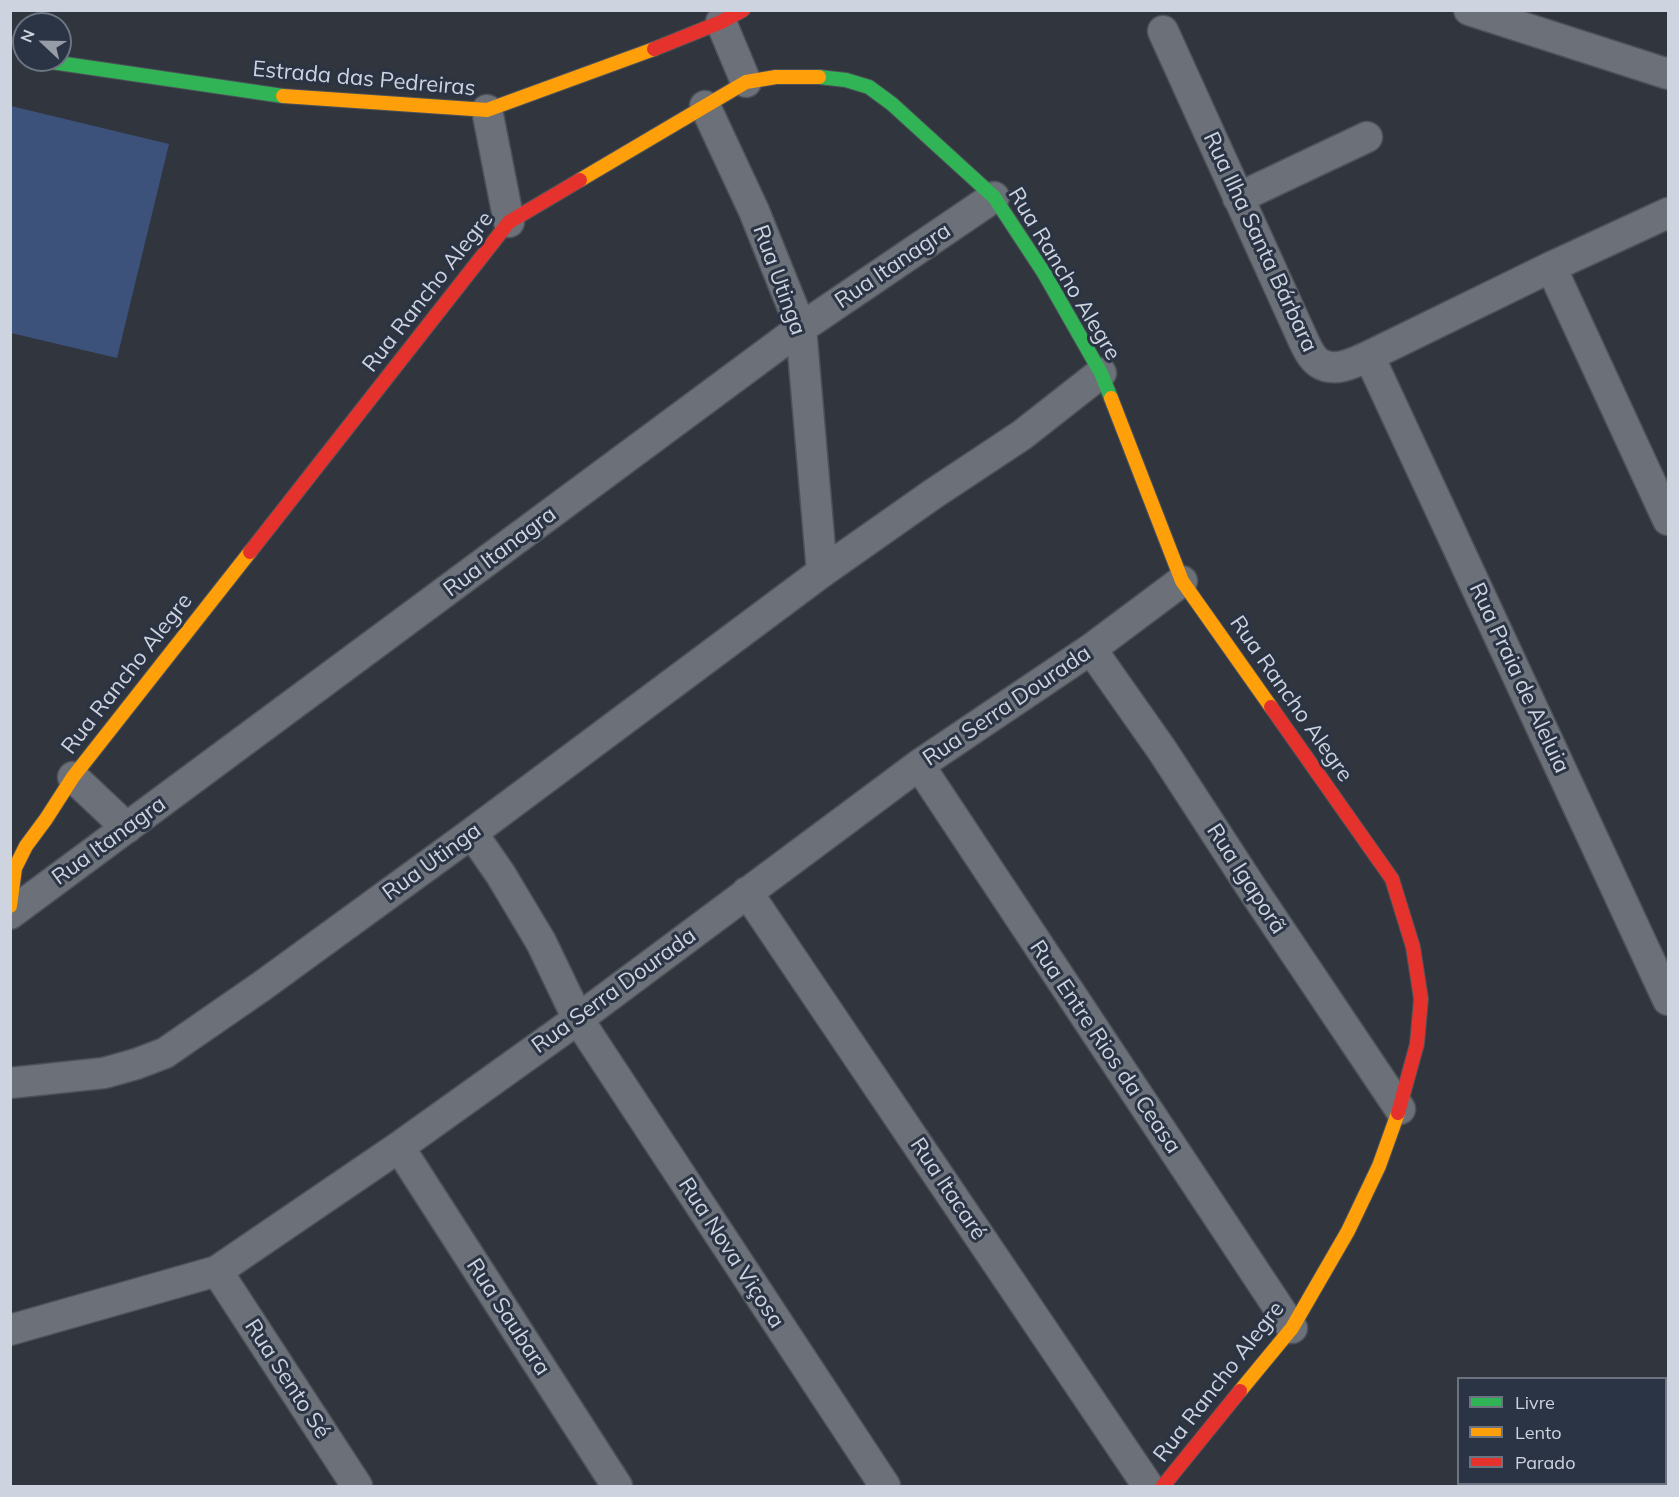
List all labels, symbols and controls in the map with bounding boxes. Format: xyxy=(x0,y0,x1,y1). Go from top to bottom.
north arrow xyxy=(12,12,72,72)
text: N xyxy=(16,27,39,45)
street label: Estrada das Pedreiras xyxy=(251,56,477,102)
street label: Rua Ilha Santa Bárbara xyxy=(1197,128,1323,356)
street label: Rua Rancho Alegre xyxy=(1002,183,1126,365)
street label: Rua Rancho Alegre xyxy=(357,206,499,378)
street label: Rua Itanagra xyxy=(830,218,956,314)
street label: Rua Utinga xyxy=(747,221,811,339)
street label: Rua Itanagra xyxy=(439,501,561,603)
street label: Rua Praia de Aleluia xyxy=(1463,579,1575,777)
street label: Rua Rancho Alegre xyxy=(56,588,198,760)
street label: Rua Rancho Alegre xyxy=(1224,611,1358,787)
street label: Rua Serra Dourada xyxy=(918,640,1096,772)
street label: Rua Itanagra xyxy=(47,791,171,891)
street label: Rua Utinga xyxy=(378,817,486,907)
street label: Rua Igaporã xyxy=(1201,819,1291,939)
street label: Rua Serra Dourada xyxy=(527,923,701,1059)
street label: Rua Entre Rios da Ceasa xyxy=(1024,935,1186,1159)
street label: Rua Itacaré xyxy=(904,1133,992,1245)
street label: Rua Nova Viçosa xyxy=(673,1173,789,1333)
street label: Rua Saubara xyxy=(460,1254,556,1380)
street label: Rua Rancho Alegre xyxy=(1148,1296,1290,1468)
street label: Rua Sento Sé xyxy=(239,1314,335,1444)
legend xyxy=(1457,1377,1667,1485)
text: Livre xyxy=(1515,1391,1555,1414)
text: Lento xyxy=(1515,1421,1562,1444)
text: Parado xyxy=(1515,1451,1575,1474)

